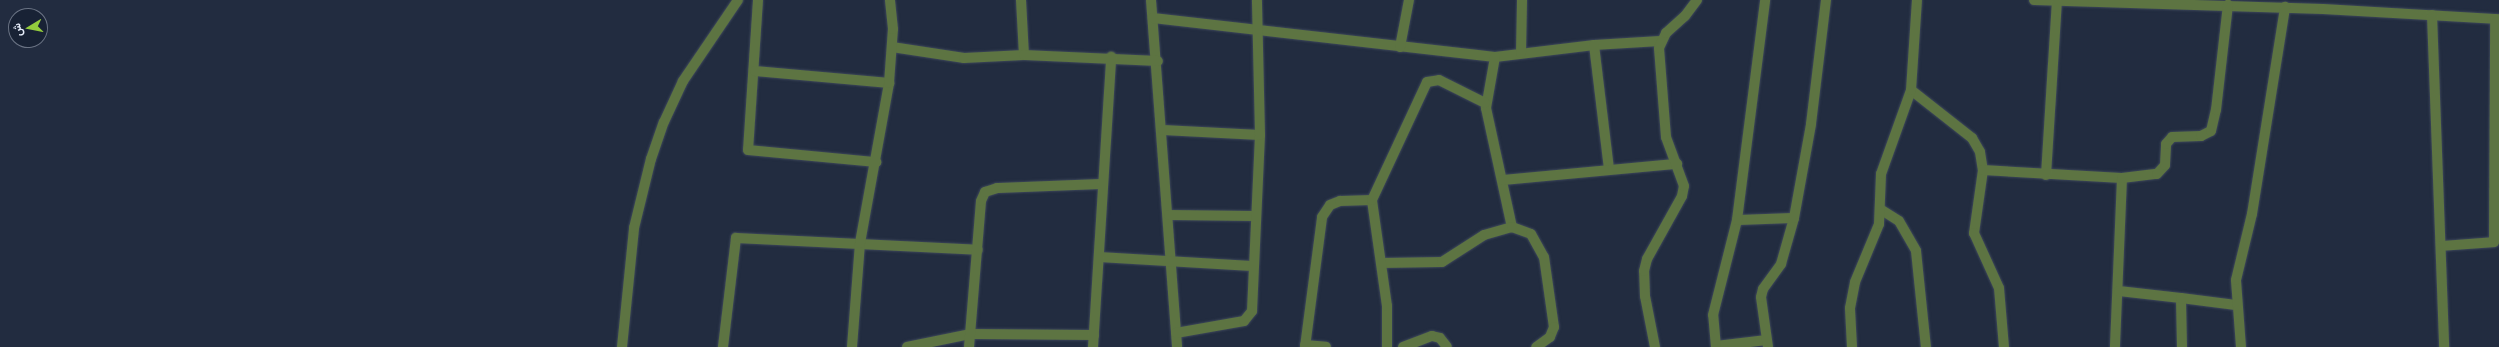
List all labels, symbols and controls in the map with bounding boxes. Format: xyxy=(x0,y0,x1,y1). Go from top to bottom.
north arrow xyxy=(8,8,48,48)
text: ش xyxy=(9,22,25,38)

